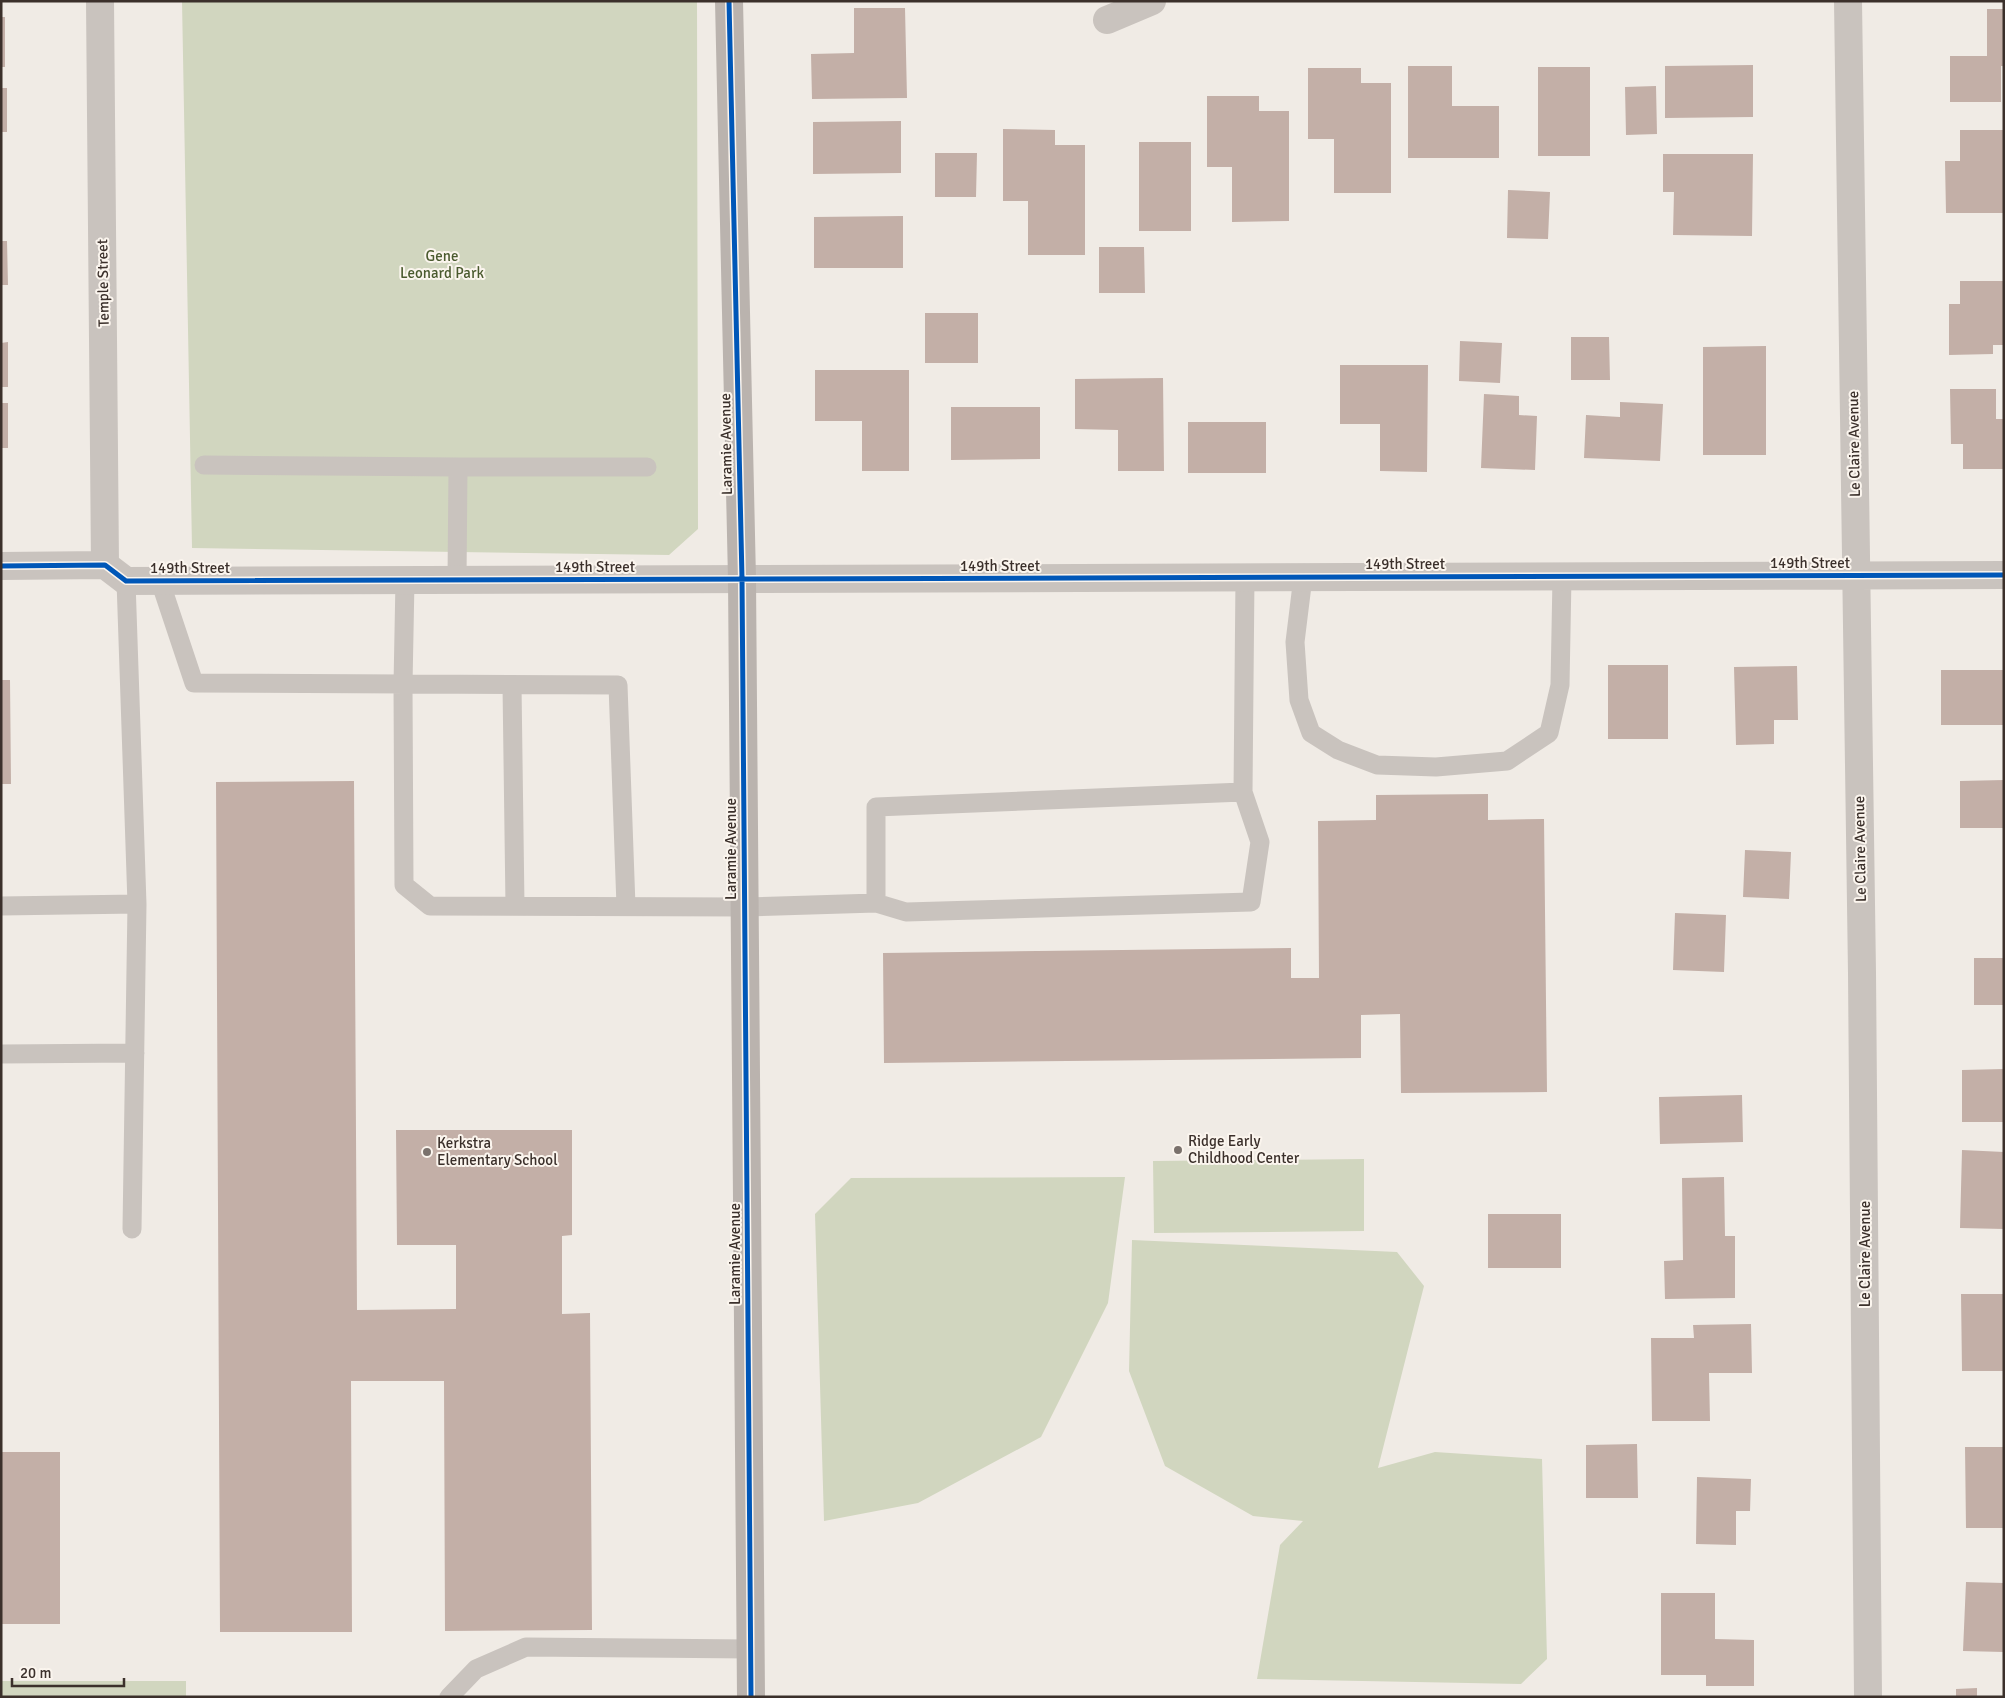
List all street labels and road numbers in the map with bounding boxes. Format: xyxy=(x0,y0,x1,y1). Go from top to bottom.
street label: Temple Street xyxy=(93,239,113,327)
street label: Le Claire Avenue xyxy=(1844,391,1864,497)
street label: Laramie Avenue xyxy=(716,393,736,495)
street label: 149th Street xyxy=(1770,554,1850,572)
street label: 149th Street xyxy=(1365,555,1445,573)
street label: 149th Street xyxy=(960,557,1040,575)
street label: 149th Street xyxy=(555,558,635,576)
street label: 149th Street xyxy=(150,559,230,577)
street label: Le Claire Avenue xyxy=(1850,796,1870,902)
street label: Laramie Avenue xyxy=(722,798,740,900)
street label: Le Claire Avenue xyxy=(1856,1201,1874,1307)
street label: Laramie Avenue xyxy=(726,1203,744,1305)

